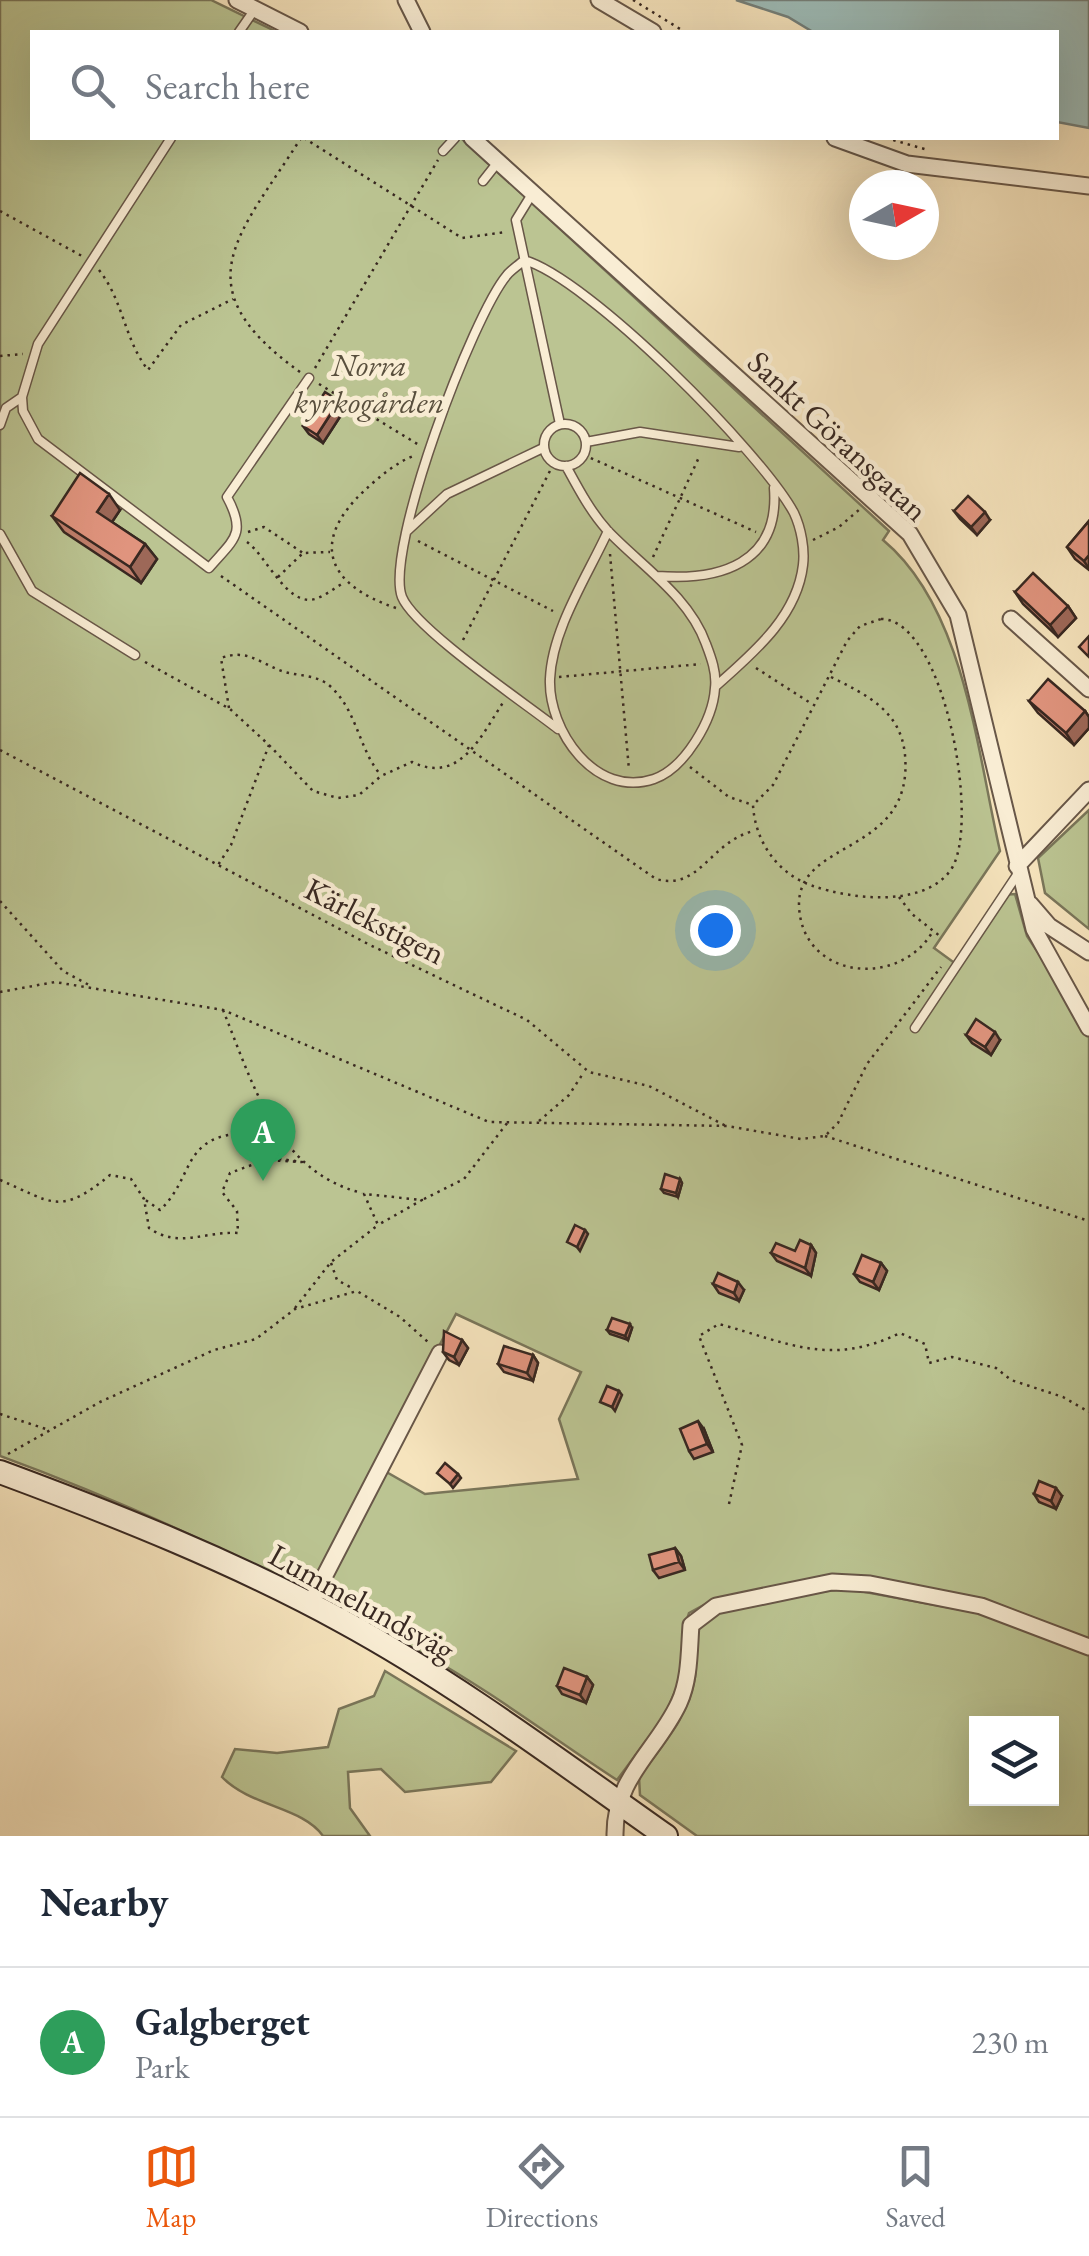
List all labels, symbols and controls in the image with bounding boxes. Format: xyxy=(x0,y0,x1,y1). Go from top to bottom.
search box xyxy=(30,30,1059,140)
icon: search xyxy=(65,58,120,113)
text: Search here xyxy=(145,61,310,110)
north arrow xyxy=(849,170,939,260)
street label: Sankt Göransgatan xyxy=(739,341,937,531)
park label: Norra kyrkogården xyxy=(294,344,444,423)
street label: Kärlekstigen xyxy=(298,868,452,974)
your location xyxy=(690,905,741,956)
pin: A xyxy=(230,1098,296,1181)
street label: Lummelundsväg xyxy=(262,1534,463,1671)
map controls xyxy=(969,1716,1059,1806)
button: layers xyxy=(969,1716,1059,1806)
text: Nearby xyxy=(40,1874,169,1929)
text: Galgberget xyxy=(135,1997,310,2046)
text: A xyxy=(61,2021,84,2063)
text: 230 m xyxy=(972,2021,1049,2063)
text: Park xyxy=(135,2046,190,2088)
tab: Map xyxy=(144,2139,199,2235)
tab: Directions xyxy=(486,2139,598,2235)
tab: Saved xyxy=(885,2139,945,2235)

